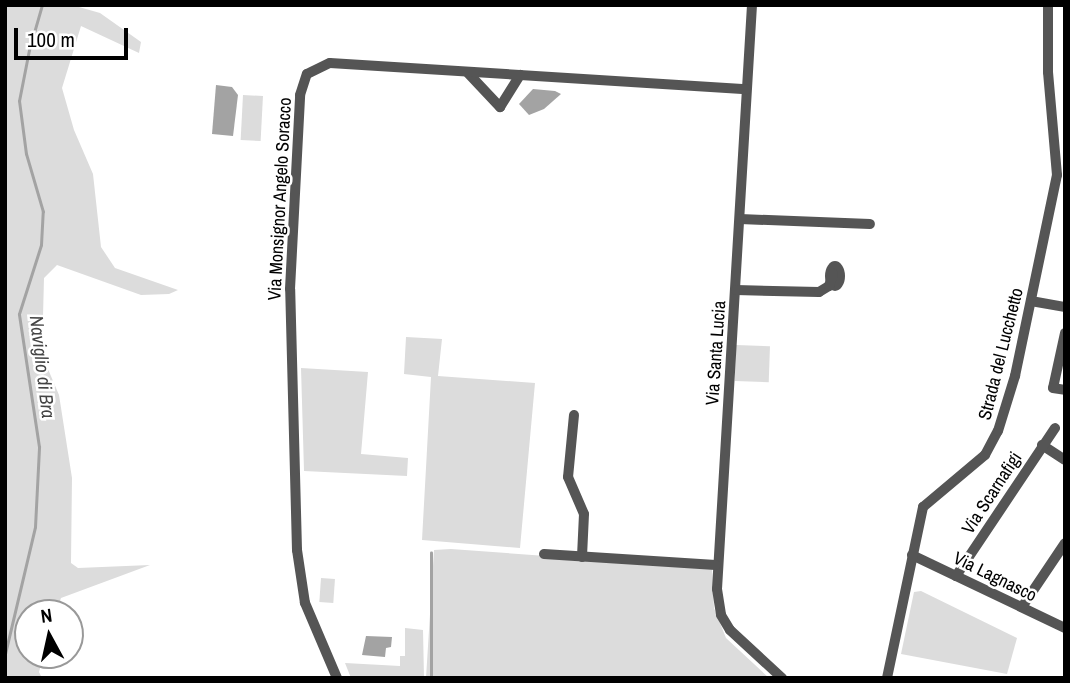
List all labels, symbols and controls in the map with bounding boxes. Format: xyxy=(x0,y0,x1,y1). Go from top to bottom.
scale bar xyxy=(18,14,131,58)
text: 100 m xyxy=(27,25,75,54)
street label: Via Monsignor Angelo Soracco xyxy=(264,97,296,301)
street label: Strada del Lucchetto xyxy=(974,286,1028,422)
street label: Via Santa Lucia xyxy=(702,300,730,406)
water label: Naviglio di Bra xyxy=(24,314,60,420)
street label: Via Scarnafigi xyxy=(958,448,1026,538)
street label: Via Lagnasco xyxy=(950,548,1040,606)
north arrow xyxy=(14,599,84,669)
text: N xyxy=(39,602,54,629)

